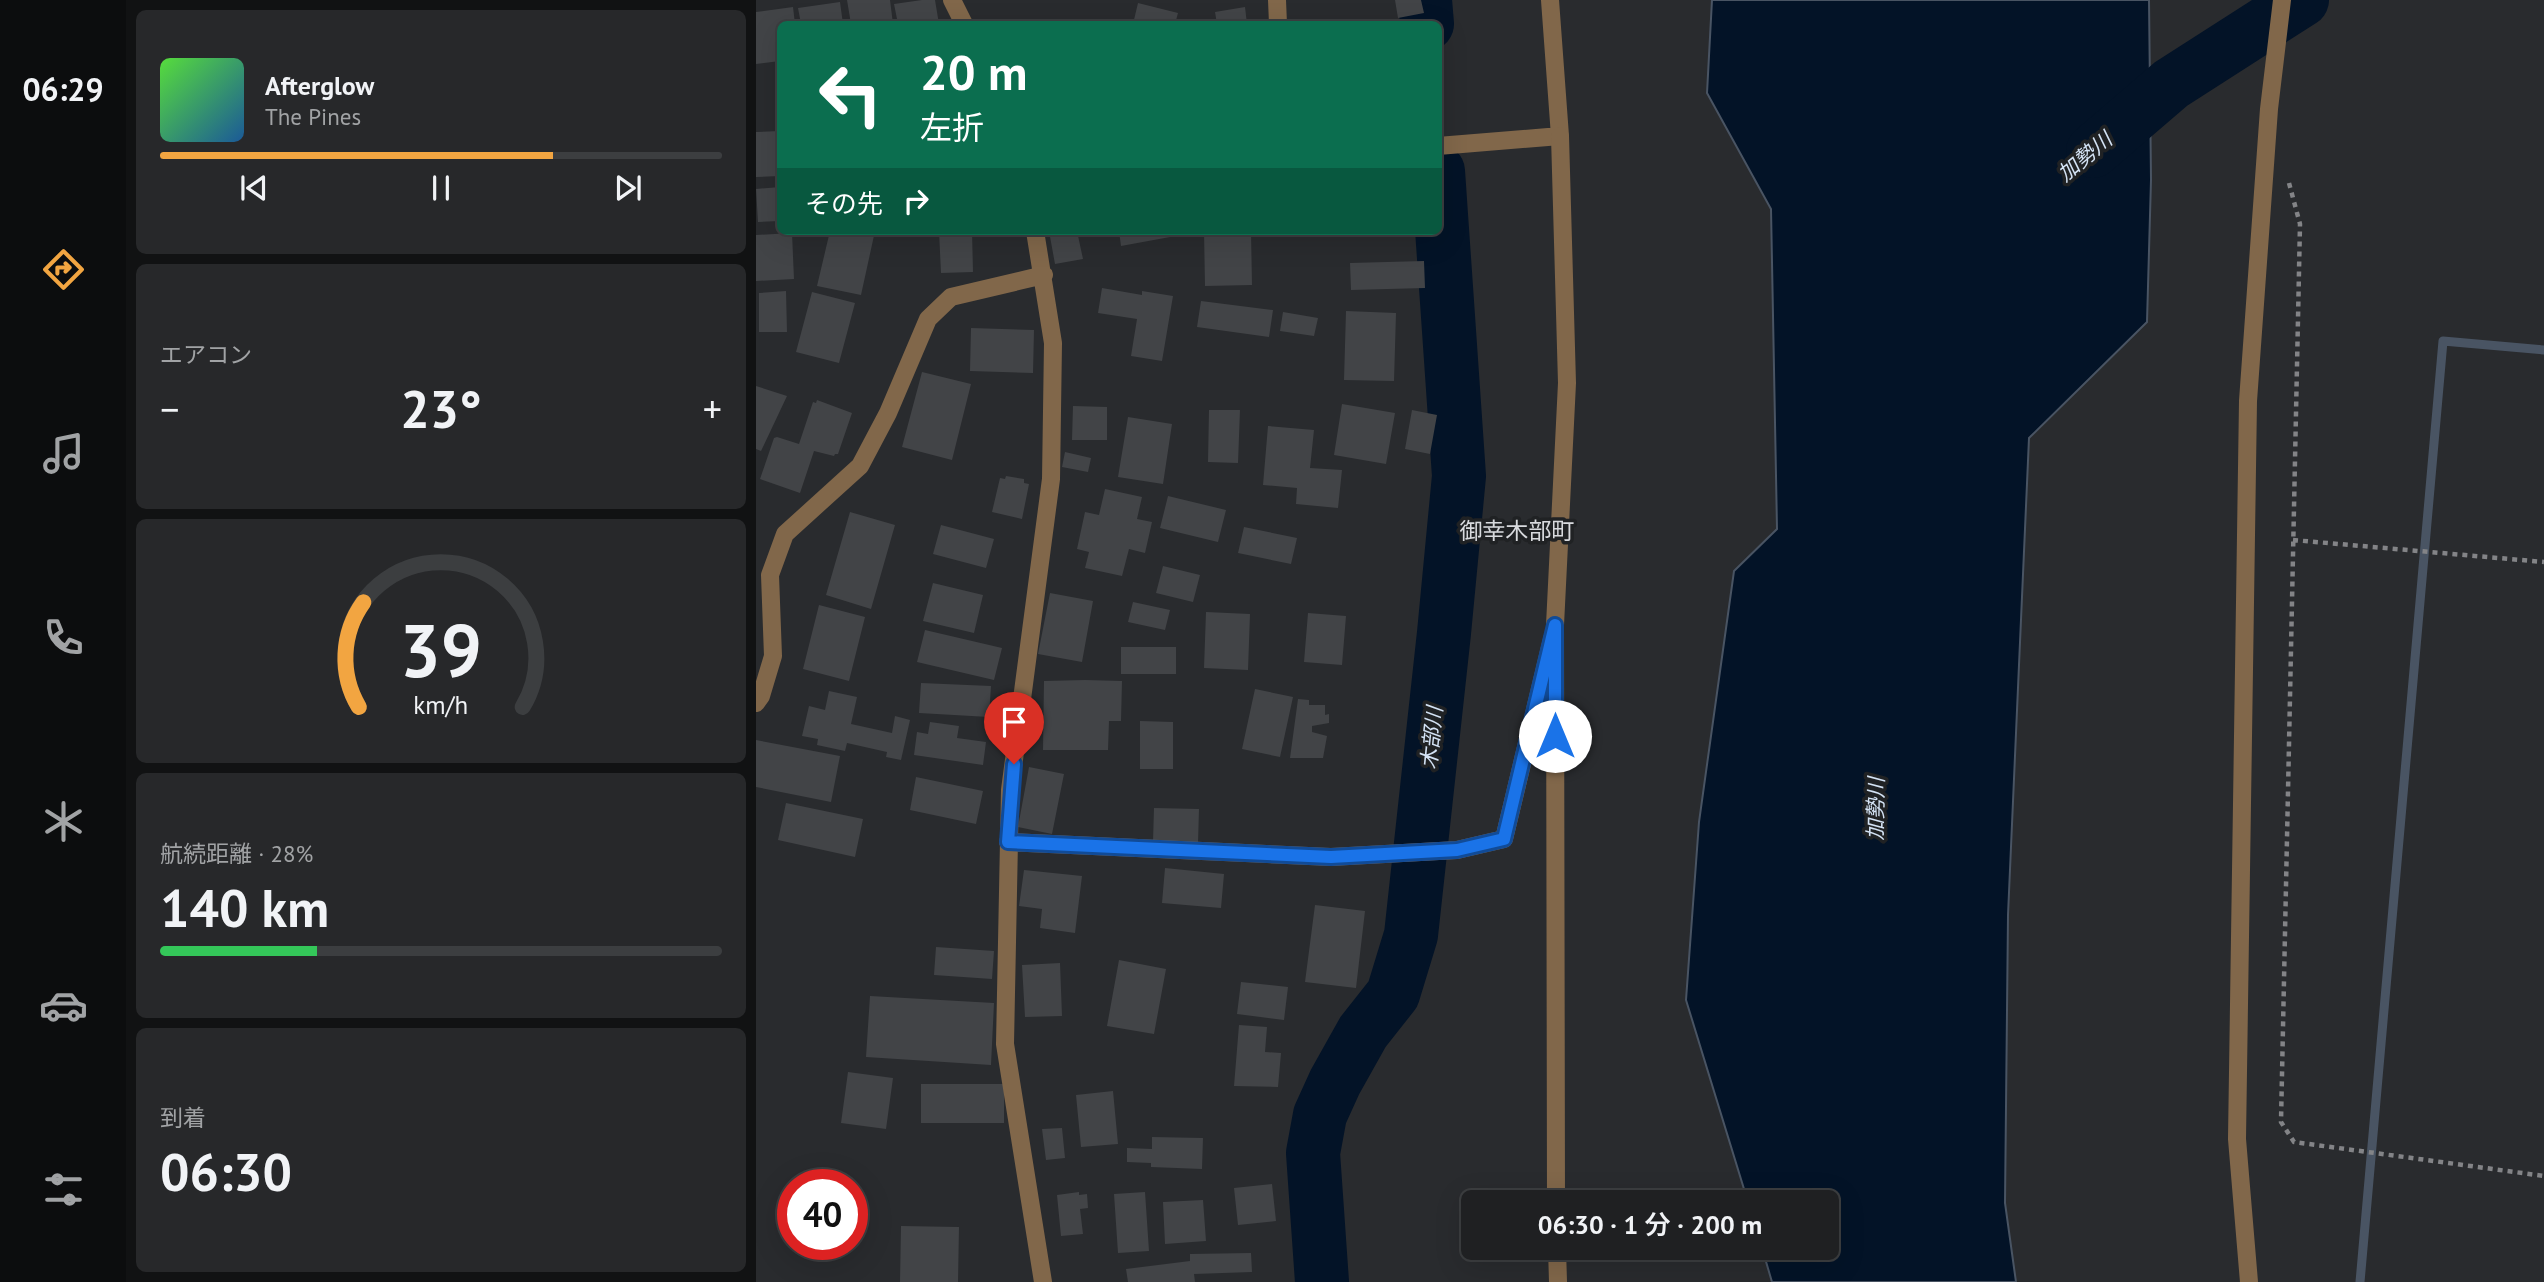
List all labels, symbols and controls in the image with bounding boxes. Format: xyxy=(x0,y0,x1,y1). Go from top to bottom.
text: 20 m xyxy=(920,40,1027,104)
icon: left xyxy=(805,49,896,140)
text: 06:29 xyxy=(22,68,104,110)
text: Afterglow xyxy=(265,69,374,102)
text: The Pines xyxy=(265,102,361,131)
text: 左折 xyxy=(920,106,984,148)
water label: 加勢川 xyxy=(2052,125,2119,187)
icon: previous xyxy=(235,169,273,207)
icon: pause xyxy=(422,169,460,207)
icon: next xyxy=(609,169,647,207)
icon: right xyxy=(897,182,935,220)
text: その先 xyxy=(805,187,883,220)
icon: directions xyxy=(39,245,88,294)
text: エアコン xyxy=(160,340,252,369)
text: 23° xyxy=(400,375,482,442)
text: − xyxy=(160,384,179,433)
text: + xyxy=(703,384,722,433)
icon: music xyxy=(39,429,88,478)
district label: 御幸木部町 xyxy=(1460,516,1575,545)
text: 39 xyxy=(400,603,482,697)
icon: phone xyxy=(39,613,88,662)
text: km/h xyxy=(414,689,468,721)
pin xyxy=(984,692,1044,764)
position arrow xyxy=(1518,699,1592,773)
icon: arrive xyxy=(995,703,1033,741)
water label: 木部川 xyxy=(1415,703,1448,771)
water label: 加勢川 xyxy=(1861,775,1890,841)
icon: climate xyxy=(39,797,88,846)
text: 航続距離 · 28% xyxy=(160,839,313,868)
text: 140 km xyxy=(160,874,329,941)
icon: car xyxy=(39,981,88,1030)
text: 到着 xyxy=(160,1103,206,1132)
text: 06:30 xyxy=(160,1138,292,1205)
icon: filters xyxy=(39,1165,88,1214)
speed limit sign: 40 xyxy=(777,1169,868,1260)
text: 06:30 · 1 分 · 200 m xyxy=(1538,1208,1762,1241)

